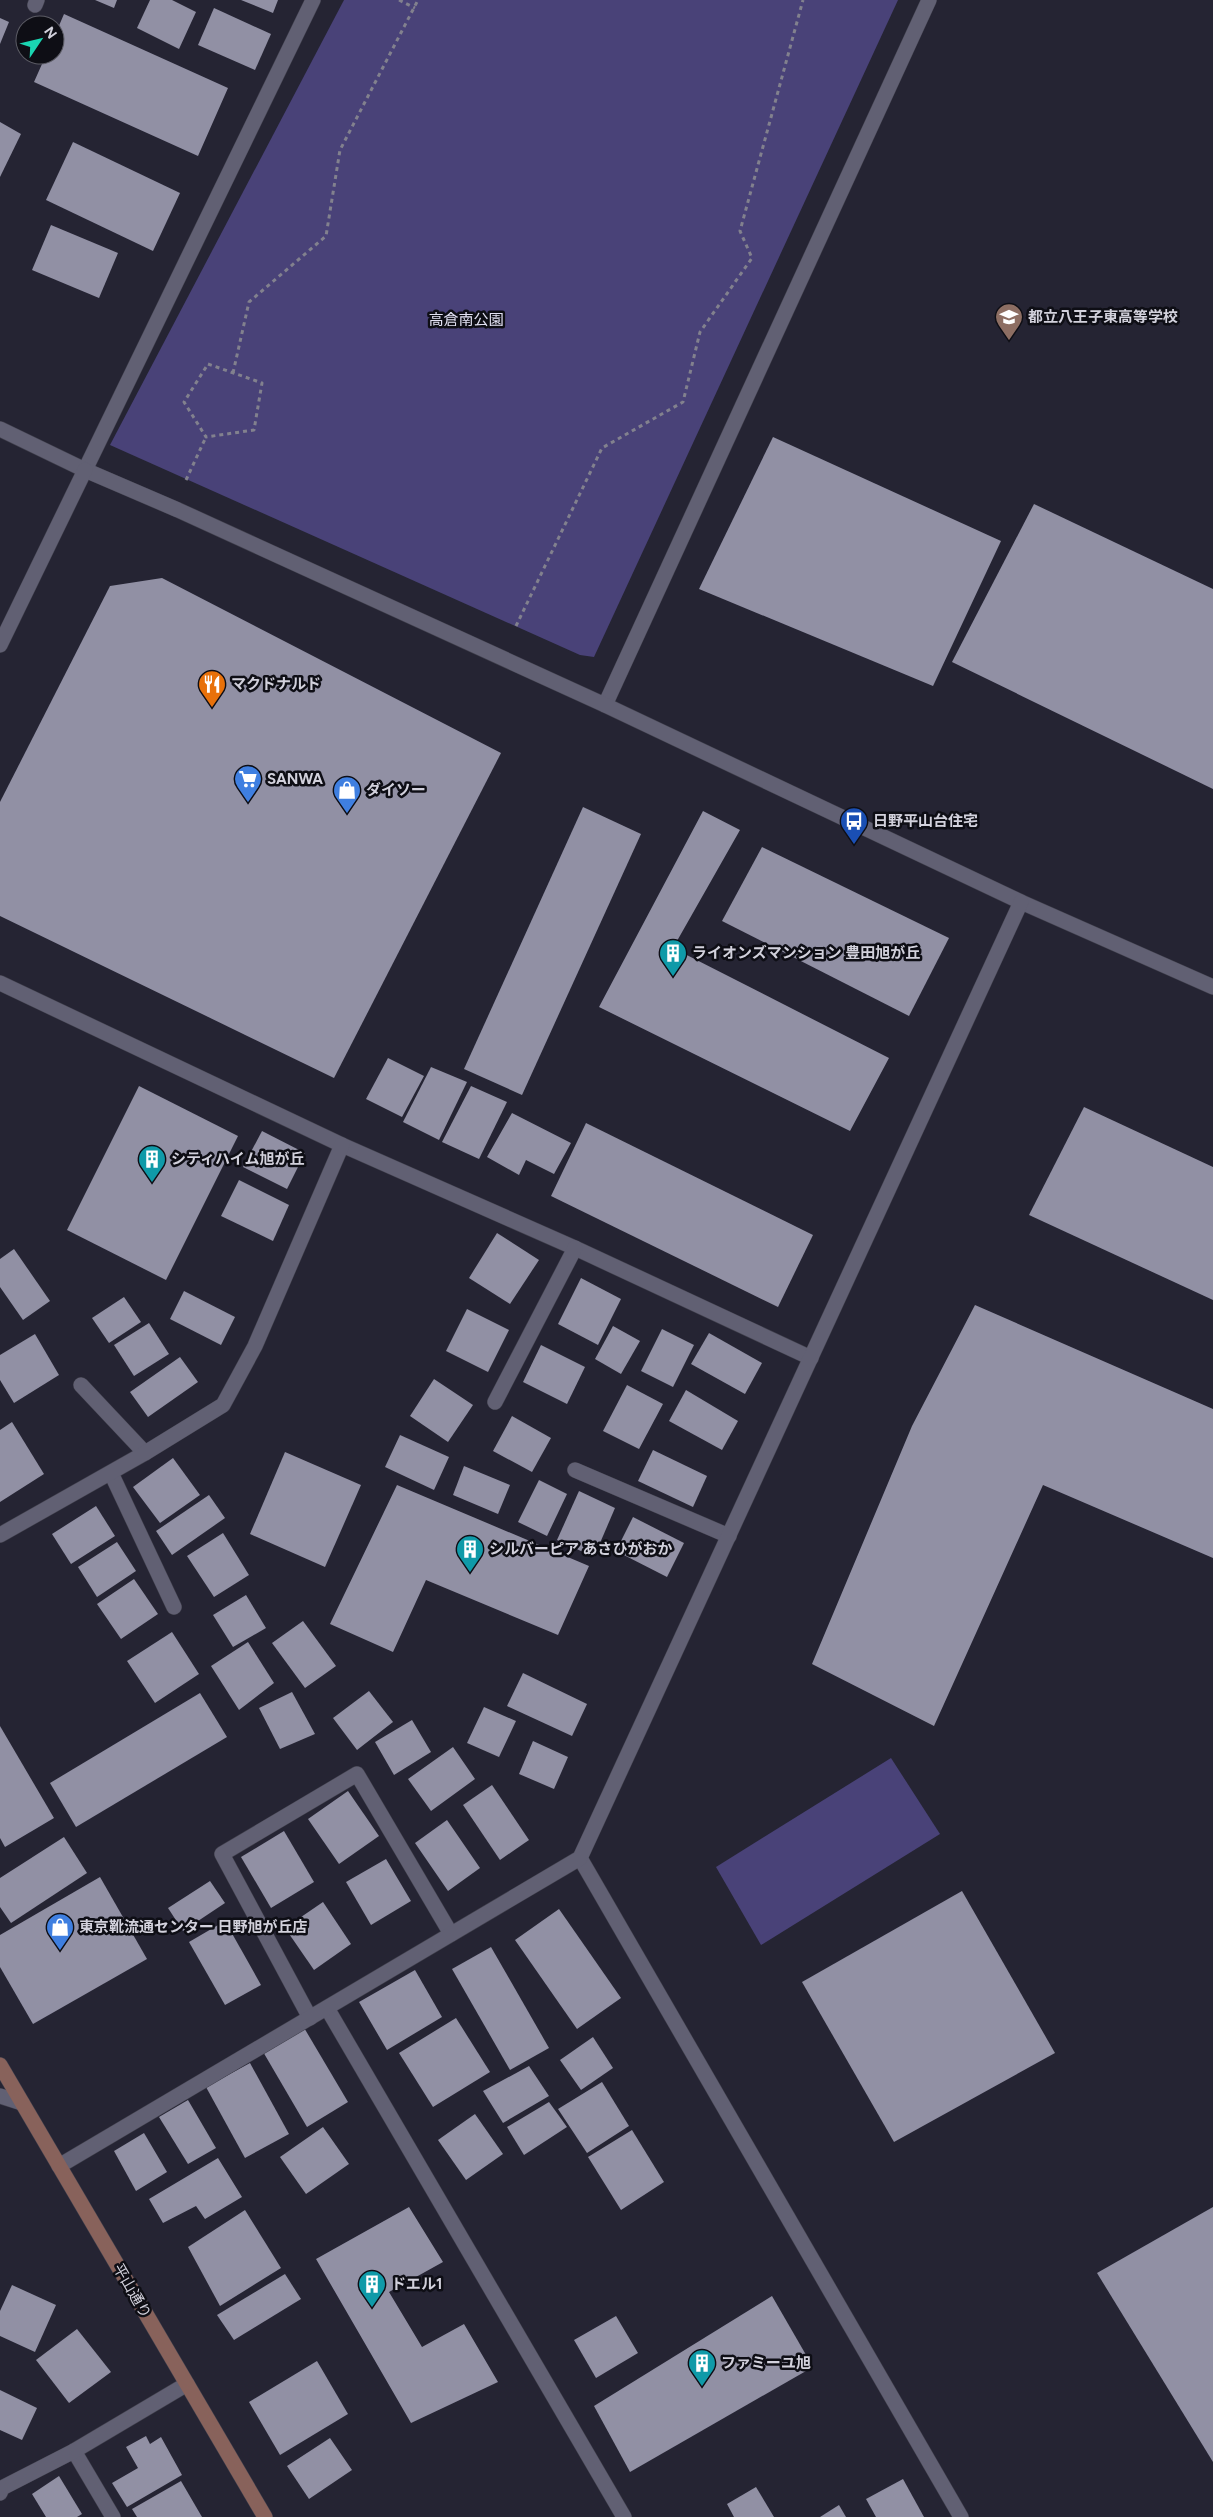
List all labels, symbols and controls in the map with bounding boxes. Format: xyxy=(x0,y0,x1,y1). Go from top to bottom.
north arrow xyxy=(15,15,65,65)
text: N xyxy=(40,24,60,42)
school or university icon: 都立八王子東高等学校 xyxy=(994,302,1024,341)
place label: 都立八王子東高等学校 xyxy=(1028,308,1178,326)
park label: 高倉南公園 xyxy=(428,311,504,329)
restaurant icon: マクドナルド xyxy=(197,669,227,708)
place label: マクドナルド xyxy=(231,675,321,693)
supermarket icon: SANWA xyxy=(233,764,263,803)
place label: SANWA xyxy=(267,770,323,788)
shop icon: ダイソー xyxy=(332,775,362,814)
place label: ダイソー xyxy=(366,781,426,799)
bus stop icon: 日野平山台住宅 xyxy=(839,806,869,845)
place label: 日野平山台住宅 xyxy=(873,812,978,830)
building icon: ライオンズマンション 豊田旭が丘 xyxy=(658,938,688,977)
place label: ライオンズマンション 豊田旭が丘 xyxy=(692,944,920,962)
building icon: シティハイム旭が丘 xyxy=(137,1144,167,1183)
place label: シティハイム旭が丘 xyxy=(171,1150,305,1168)
building icon: シルバーピア あさひがおか xyxy=(455,1534,485,1573)
place label: シルバーピア あさひがおか xyxy=(489,1540,673,1558)
shop icon: 東京靴流通センター 日野旭が丘店 xyxy=(45,1912,75,1951)
place label: 東京靴流通センター 日野旭が丘店 xyxy=(79,1918,308,1936)
street label: 平山通り xyxy=(109,2261,155,2321)
building icon: ドエル1 xyxy=(357,2269,387,2308)
place label: ドエル1 xyxy=(391,2275,442,2293)
building icon: ファミーユ旭 xyxy=(687,2348,717,2387)
place label: ファミーユ旭 xyxy=(721,2354,811,2372)

